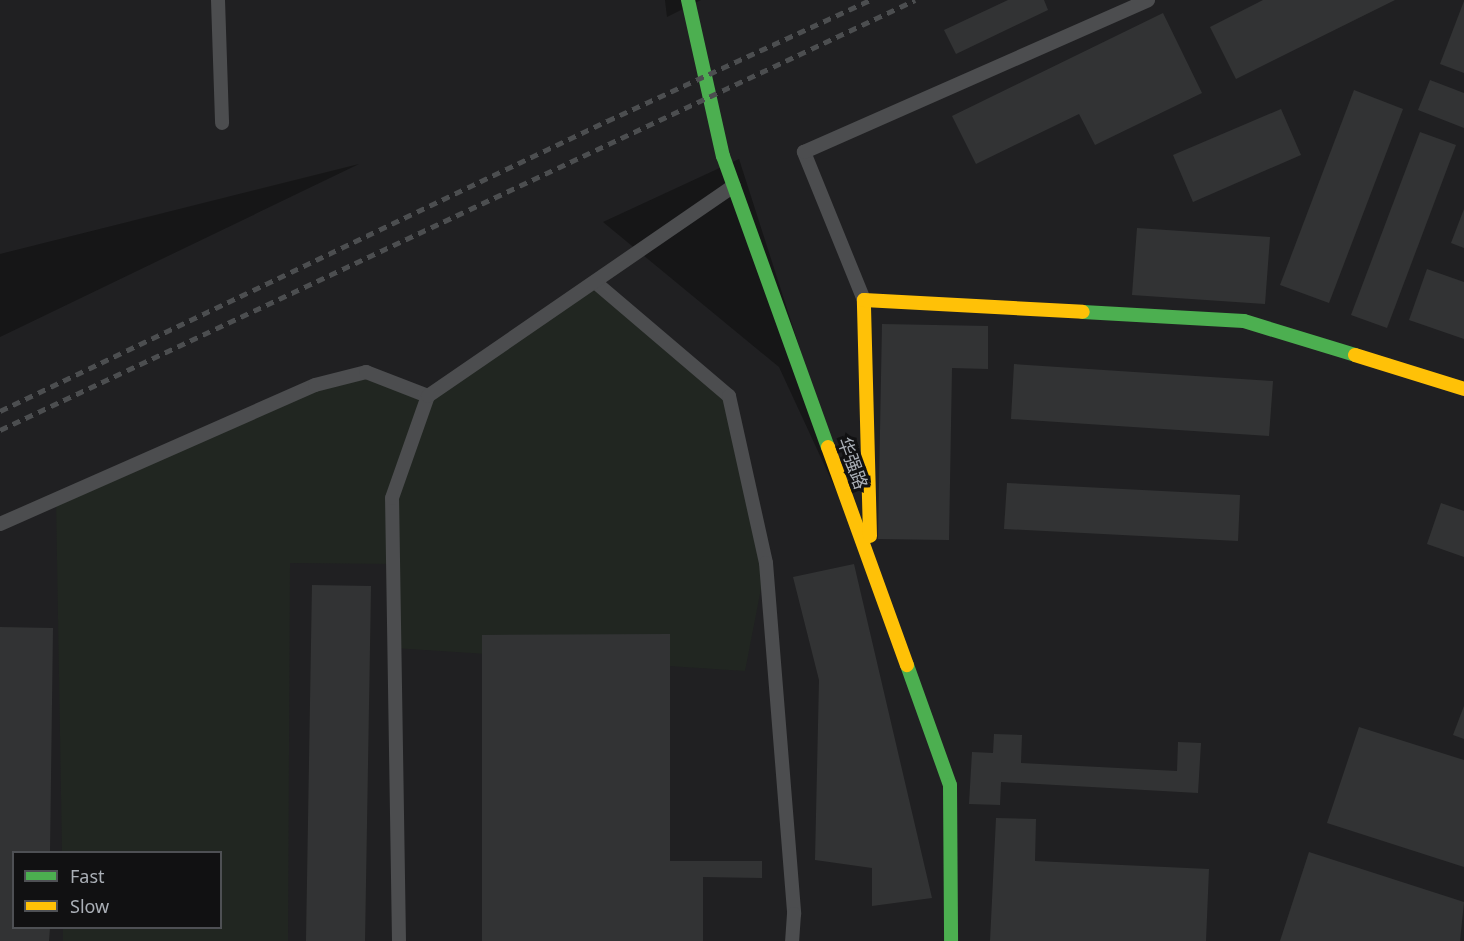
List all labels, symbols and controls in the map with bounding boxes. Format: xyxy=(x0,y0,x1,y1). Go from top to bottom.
street label: 华强路 xyxy=(834,434,872,492)
legend xyxy=(12,851,222,929)
text: Fast xyxy=(70,864,105,888)
text: Slow xyxy=(70,894,109,918)

